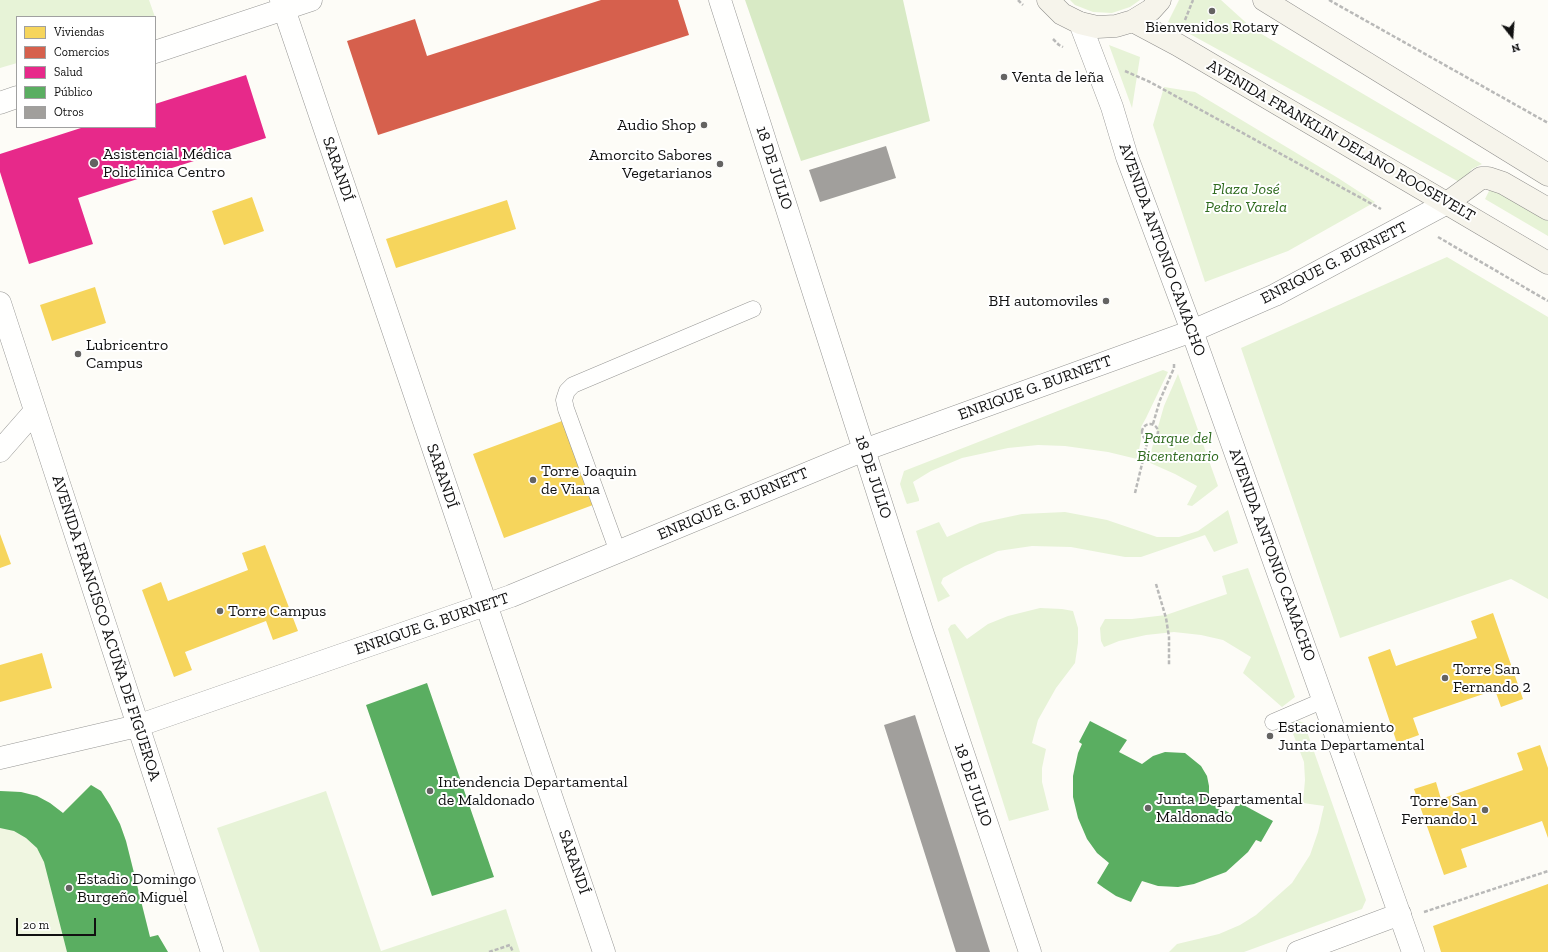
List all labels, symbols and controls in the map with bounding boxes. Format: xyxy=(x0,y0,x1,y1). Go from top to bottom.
marker: Bienvenidos Rotary xyxy=(1207,6,1217,16)
legend xyxy=(16,16,156,128)
north arrow xyxy=(1492,16,1532,56)
place label: Bienvenidos Rotary xyxy=(1145,17,1279,37)
text: Viviendas xyxy=(54,25,104,39)
text: N xyxy=(1510,41,1522,55)
text: Comercios xyxy=(54,45,109,59)
street label: AVENIDA FRANKLIN DELANO ROOSEVELT xyxy=(1204,56,1478,226)
text: Salud xyxy=(54,65,83,79)
place label: Venta de leña xyxy=(1012,67,1104,87)
marker: Venta de leña xyxy=(999,72,1009,82)
text: Público xyxy=(54,85,92,99)
text: Otros xyxy=(54,105,84,119)
place label: Audio Shop xyxy=(617,115,696,135)
marker: Audio Shop xyxy=(699,120,709,130)
street label: 18 DE JULIO xyxy=(751,124,797,212)
street label: SARANDÍ xyxy=(318,134,358,204)
street label: AVENIDA ANTONIO CAMACHO xyxy=(1114,141,1210,359)
place label: Asistencial Médica Policlínica Centro xyxy=(103,144,232,182)
place label: Amorcito Sabores Vegetarianos xyxy=(589,145,712,183)
marker: Asistencial Médica Policlínica Centro xyxy=(88,157,100,169)
marker: Amorcito Sabores Vegetarianos xyxy=(715,159,725,169)
park label: Plaza José Pedro Varela xyxy=(1205,179,1287,217)
street label: ENRIQUE G. BURNETT xyxy=(1257,218,1411,308)
place label: BH automoviles xyxy=(989,291,1098,311)
marker: BH automoviles xyxy=(1101,296,1111,306)
place label: Lubricentro Campus xyxy=(86,335,168,373)
marker: Lubricentro Campus xyxy=(73,349,83,359)
street label: ENRIQUE G. BURNETT xyxy=(956,351,1114,425)
park label: Parque del Bicentenario xyxy=(1137,428,1219,466)
street label: 18 DE JULIO xyxy=(850,433,896,521)
street label: SARANDÍ xyxy=(422,441,462,511)
street label: AVENIDA ANTONIO CAMACHO xyxy=(1224,446,1320,664)
place label: Torre Joaquin de Viana xyxy=(541,461,637,499)
street label: ENRIQUE G. BURNETT xyxy=(655,464,811,544)
street label: AVENIDA FRANCISCO ACUÑA DE FIGUEROA xyxy=(47,473,165,783)
marker: Torre Joaquin de Viana xyxy=(528,475,538,485)
street label: ENRIQUE G. BURNETT xyxy=(352,589,512,659)
place label: Torre Campus xyxy=(228,601,326,621)
marker: Torre Campus xyxy=(215,606,225,616)
place label: Torre San Fernando 2 xyxy=(1453,659,1531,697)
marker: Torre San Fernando 2 xyxy=(1440,673,1450,683)
place label: Estacionamiento Junta Departamental xyxy=(1278,717,1425,755)
marker: Estacionamiento Junta Departamental xyxy=(1265,731,1275,741)
street label: 18 DE JULIO xyxy=(950,741,996,829)
place label: Intendencia Departamental de Maldonado xyxy=(438,772,628,810)
marker: Intendencia Departamental de Maldonado xyxy=(425,786,435,796)
place label: Junta Departamental Maldonado xyxy=(1156,789,1303,827)
place label: Torre San Fernando 1 xyxy=(1401,791,1477,829)
marker: Junta Departamental Maldonado xyxy=(1143,803,1153,813)
marker: Torre San Fernando 1 xyxy=(1480,805,1490,815)
street label: SARANDÍ xyxy=(554,827,594,897)
place label: Estadio Domingo Burgeño Miguel xyxy=(77,869,196,907)
marker: Estadio Domingo Burgeño Miguel xyxy=(64,883,74,893)
scale bar xyxy=(18,910,98,936)
text: 20 m xyxy=(23,918,49,932)

